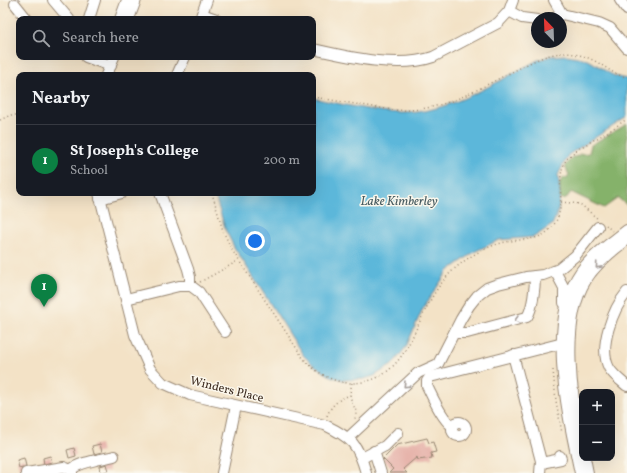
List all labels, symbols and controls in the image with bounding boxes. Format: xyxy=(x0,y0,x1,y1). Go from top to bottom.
north arrow xyxy=(531,12,567,48)
search box xyxy=(16,16,316,60)
icon: search xyxy=(30,27,52,49)
text: Search here xyxy=(62,28,139,49)
text: Nearby xyxy=(32,87,90,110)
text: St Joseph's College xyxy=(70,141,199,162)
text: 1 xyxy=(42,152,48,170)
text: 200 m xyxy=(263,152,300,170)
text: School xyxy=(70,162,108,180)
water label: Lake Kimberley xyxy=(360,193,438,211)
your location xyxy=(245,231,265,251)
one-way arrow xyxy=(595,261,602,268)
pin: 1 xyxy=(31,274,57,307)
one-way arrow xyxy=(513,316,520,324)
street label: Winders Place xyxy=(188,373,265,407)
one-way arrow xyxy=(403,380,411,387)
map controls xyxy=(579,389,615,461)
button: + xyxy=(579,389,615,425)
button: − xyxy=(579,425,615,461)

